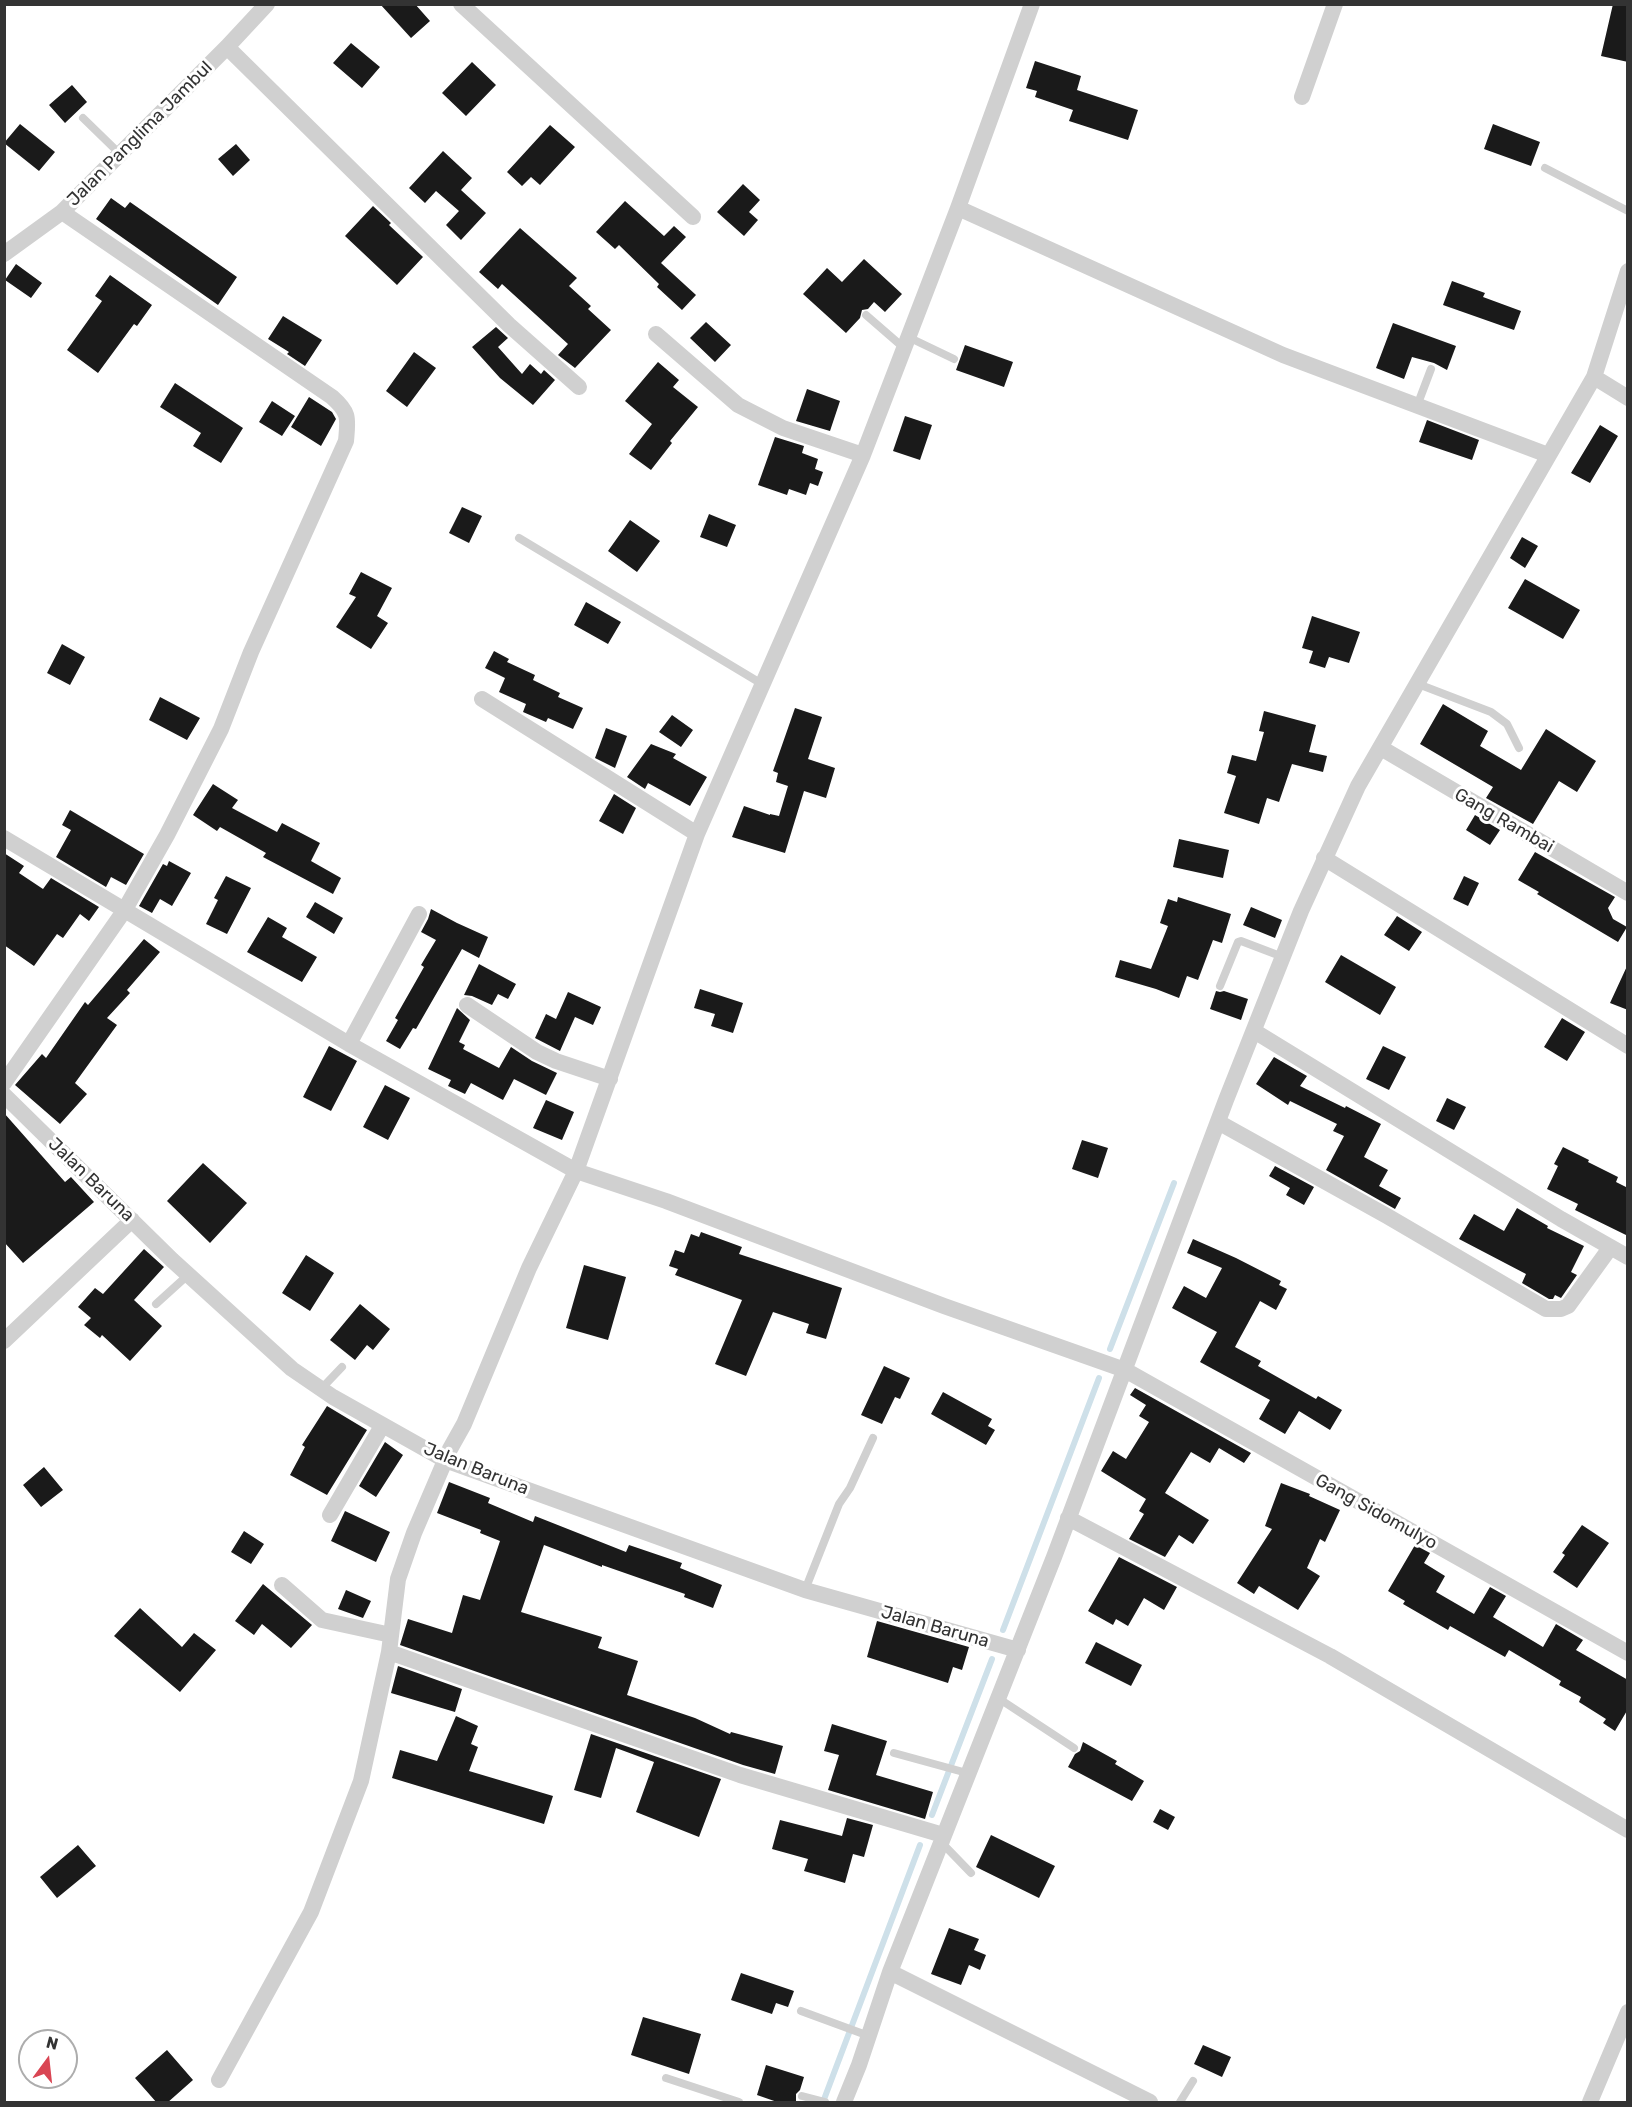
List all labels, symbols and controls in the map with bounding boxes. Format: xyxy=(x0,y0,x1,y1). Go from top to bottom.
street label: Jalan Panglima Jambul xyxy=(63,57,217,211)
street label: Gang Rambai xyxy=(1451,784,1557,858)
street label: Jalan Baruna xyxy=(43,1134,139,1226)
street label: Jalan Baruna xyxy=(420,1438,532,1500)
street label: Gang Sidomulyo xyxy=(1311,1470,1441,1554)
street label: Jalan Baruna xyxy=(878,1601,992,1653)
north arrow xyxy=(18,2029,78,2089)
text: N xyxy=(44,2032,60,2054)

